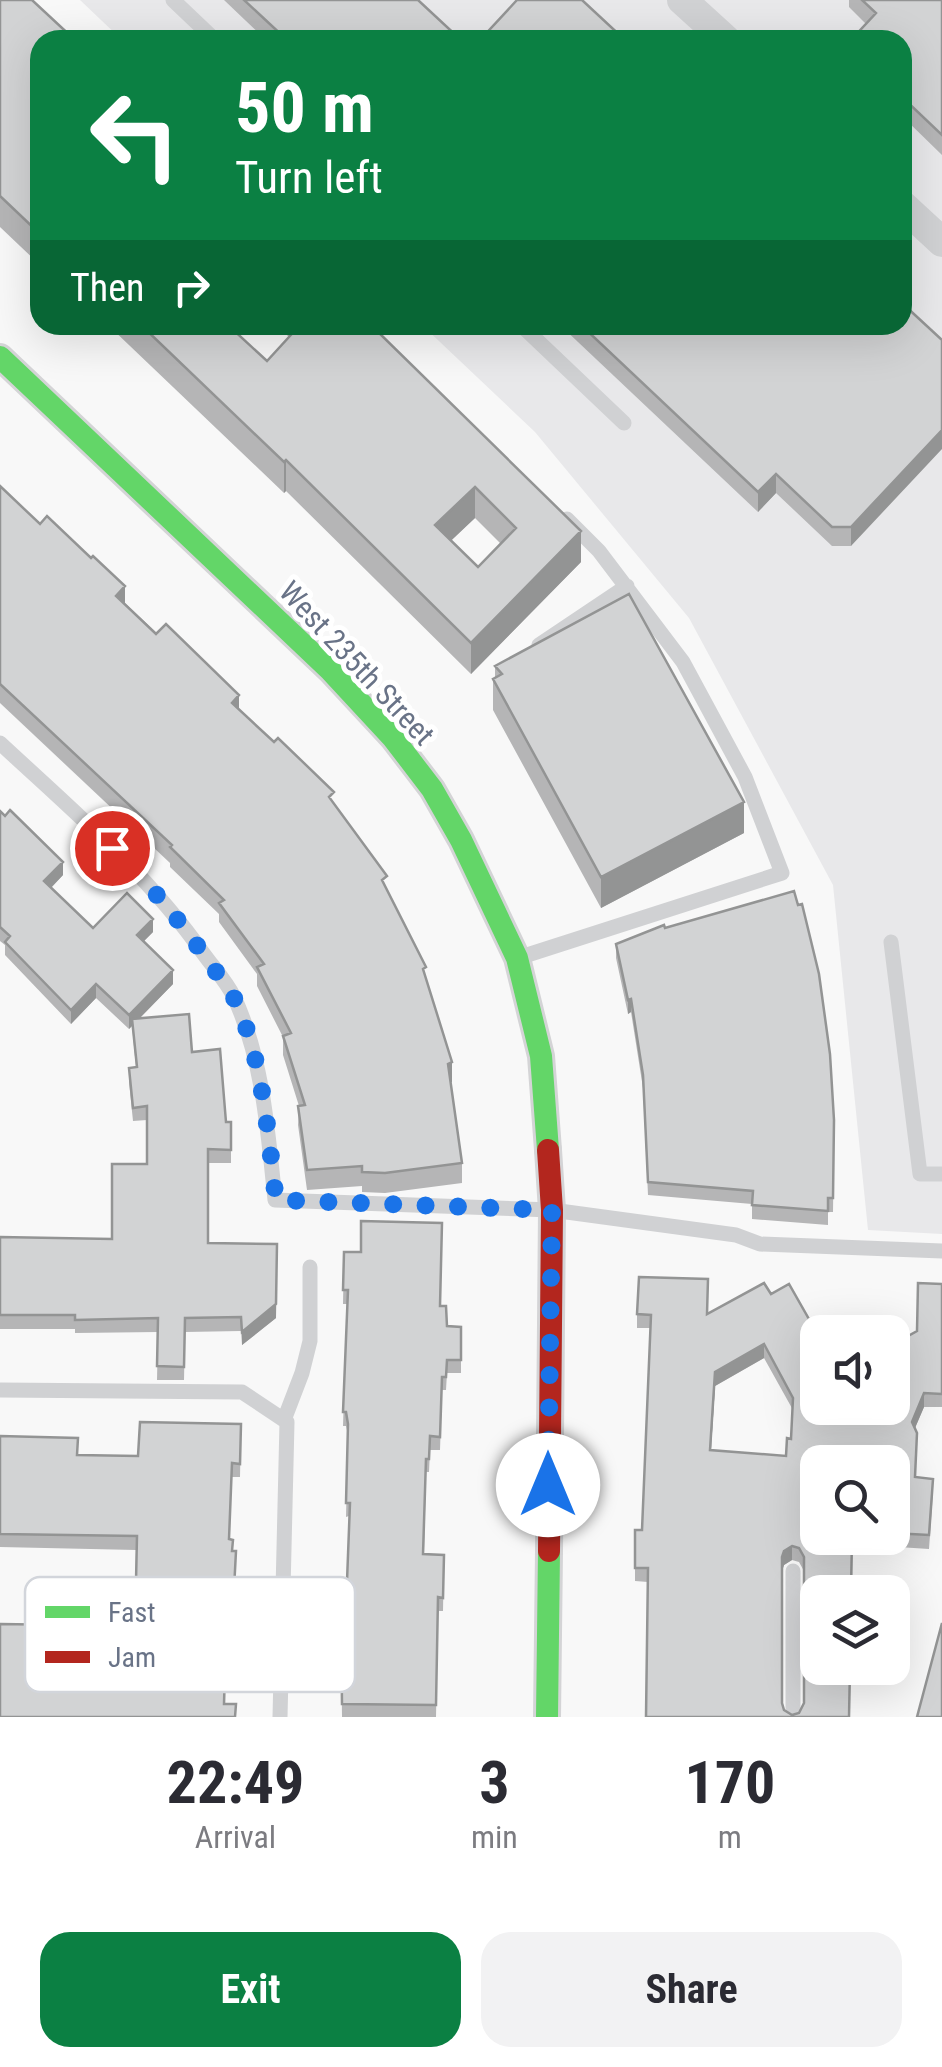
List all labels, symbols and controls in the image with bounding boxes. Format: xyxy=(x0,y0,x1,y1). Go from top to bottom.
text: 50 m xyxy=(235,67,374,149)
icon: left xyxy=(70,70,200,200)
text: Turn left xyxy=(235,151,383,204)
icon: right xyxy=(164,260,219,315)
text: Then xyxy=(70,266,144,310)
street label: West 235th Street xyxy=(272,574,442,752)
pin xyxy=(70,806,155,891)
icon: arrive xyxy=(85,821,140,876)
map controls xyxy=(800,1315,910,1685)
button: sound xyxy=(800,1315,910,1425)
position arrow xyxy=(496,1433,600,1537)
button: search xyxy=(800,1445,910,1555)
button: layers xyxy=(800,1575,910,1685)
legend xyxy=(25,1577,355,1692)
text: Fast xyxy=(108,1596,155,1629)
text: Jam xyxy=(108,1641,156,1674)
text: 22:49 xyxy=(167,1747,304,1818)
text: 3 xyxy=(479,1747,510,1818)
text: 170 xyxy=(684,1747,775,1818)
text: Arrival xyxy=(195,1818,276,1856)
text: min xyxy=(471,1818,518,1856)
text: m xyxy=(718,1818,742,1856)
button: Exit xyxy=(40,1932,461,2047)
button: Share xyxy=(481,1932,902,2047)

